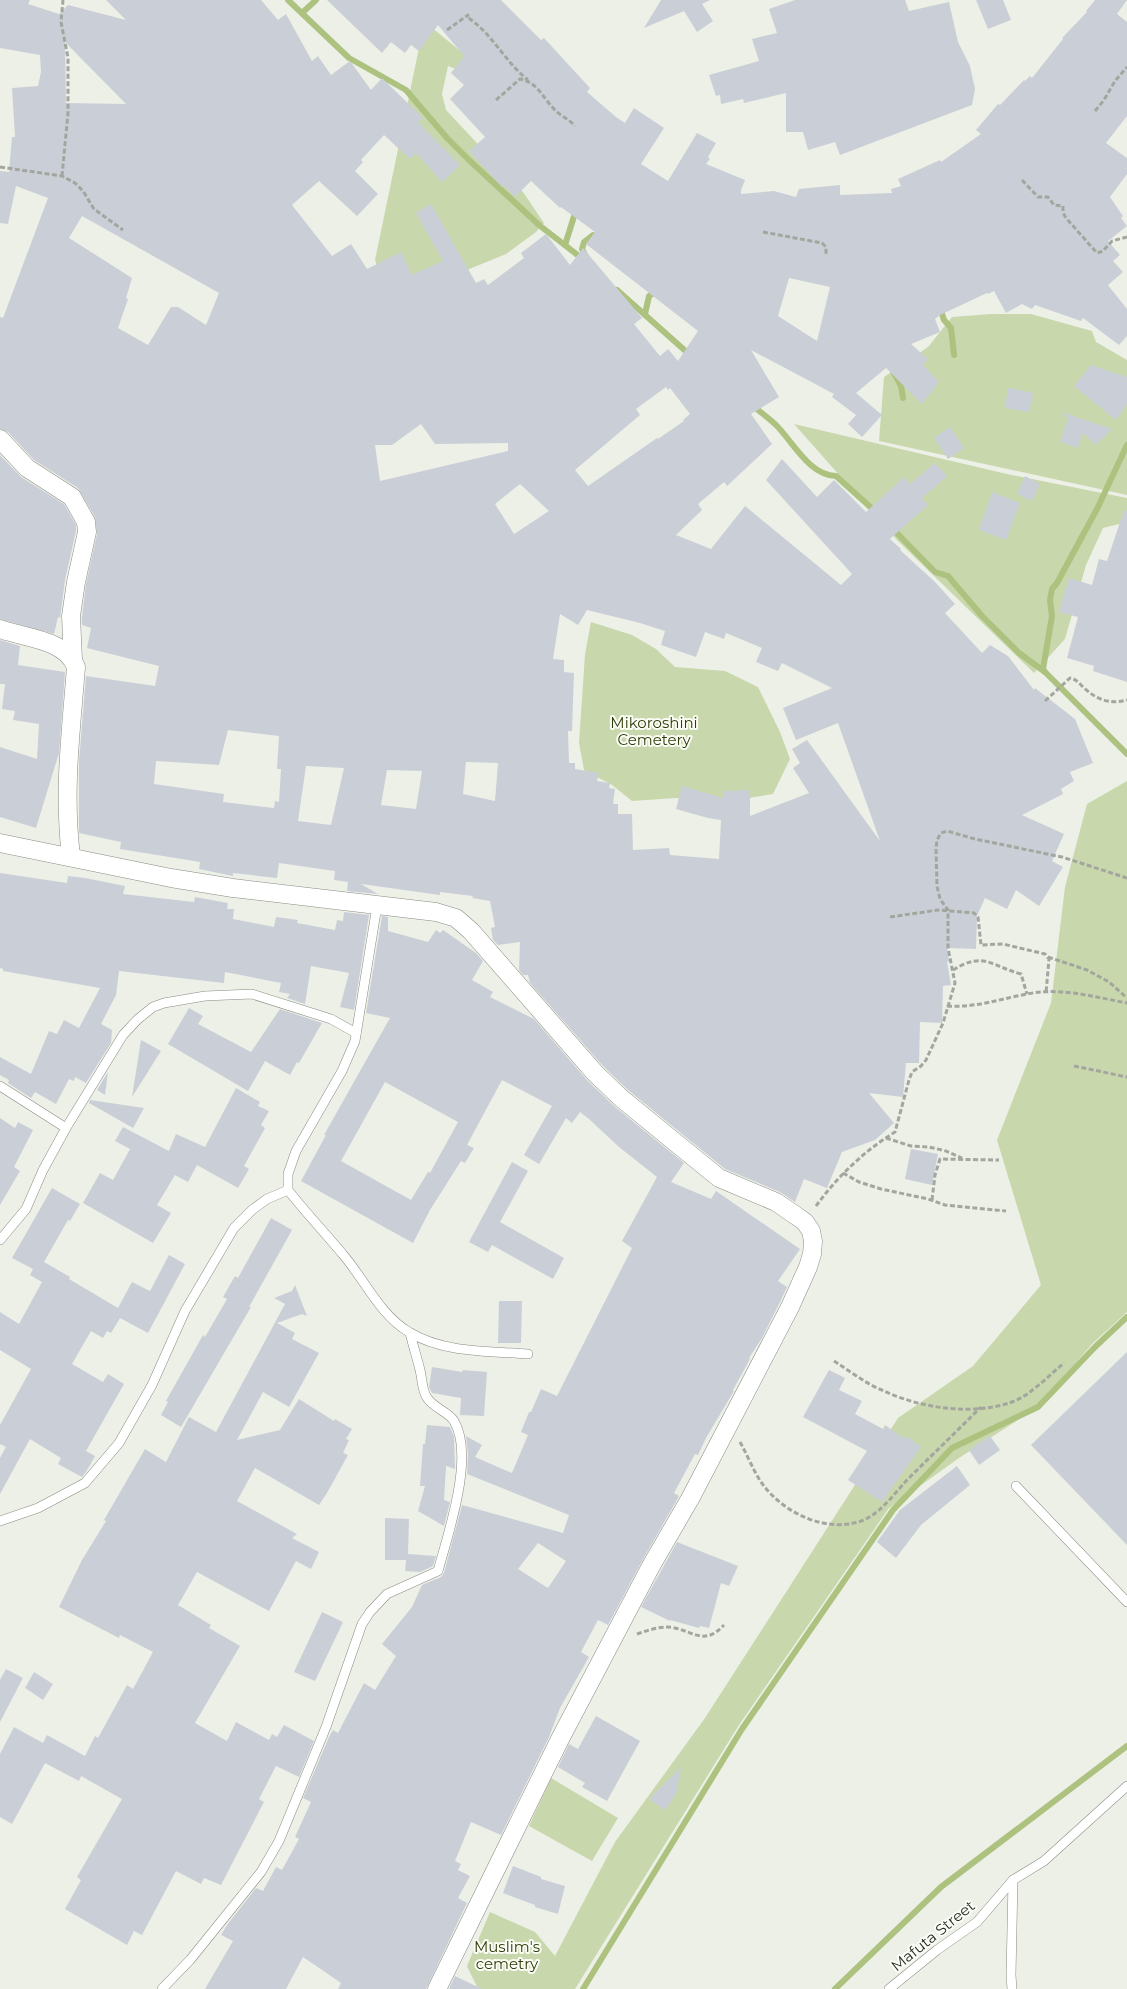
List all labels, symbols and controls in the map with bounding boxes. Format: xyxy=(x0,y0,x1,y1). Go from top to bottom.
park label: Mikoroshini Cemetery xyxy=(610,713,698,749)
street label: Mafuta Street xyxy=(887,1896,978,1975)
park label: Muslim's cemetry xyxy=(474,1937,540,1973)

